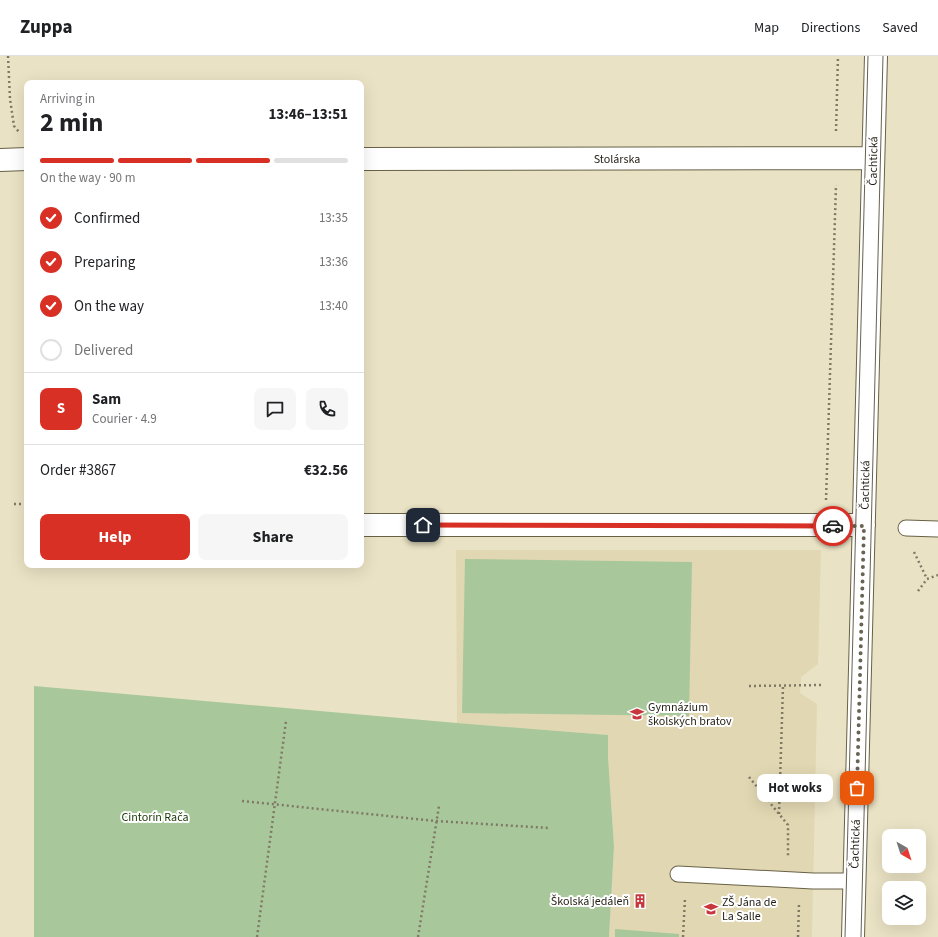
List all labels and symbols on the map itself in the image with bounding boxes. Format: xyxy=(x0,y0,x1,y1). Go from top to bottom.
street label: Čachtická xyxy=(865,136,882,186)
street label: Stolárska xyxy=(594,151,640,168)
street label: Čachtická xyxy=(857,460,874,510)
courier xyxy=(813,506,853,546)
pin xyxy=(406,508,440,542)
place label: Gymnázium školských bratov xyxy=(648,699,732,730)
school or university icon: Gymnázium školských bratov xyxy=(629,706,645,722)
pin xyxy=(840,771,874,805)
callout: Hot woks xyxy=(757,774,833,802)
park label: Cintorín Rača xyxy=(121,809,189,826)
street label: Čachtická xyxy=(846,819,865,869)
north arrow xyxy=(882,829,926,873)
place label: Školská jedáleň xyxy=(551,893,629,910)
building icon: Školská jedáleň xyxy=(632,893,648,909)
place label: ZŠ Jána de La Salle xyxy=(722,894,776,925)
school or university icon: ZŠ Jána de La Salle xyxy=(703,901,719,917)

